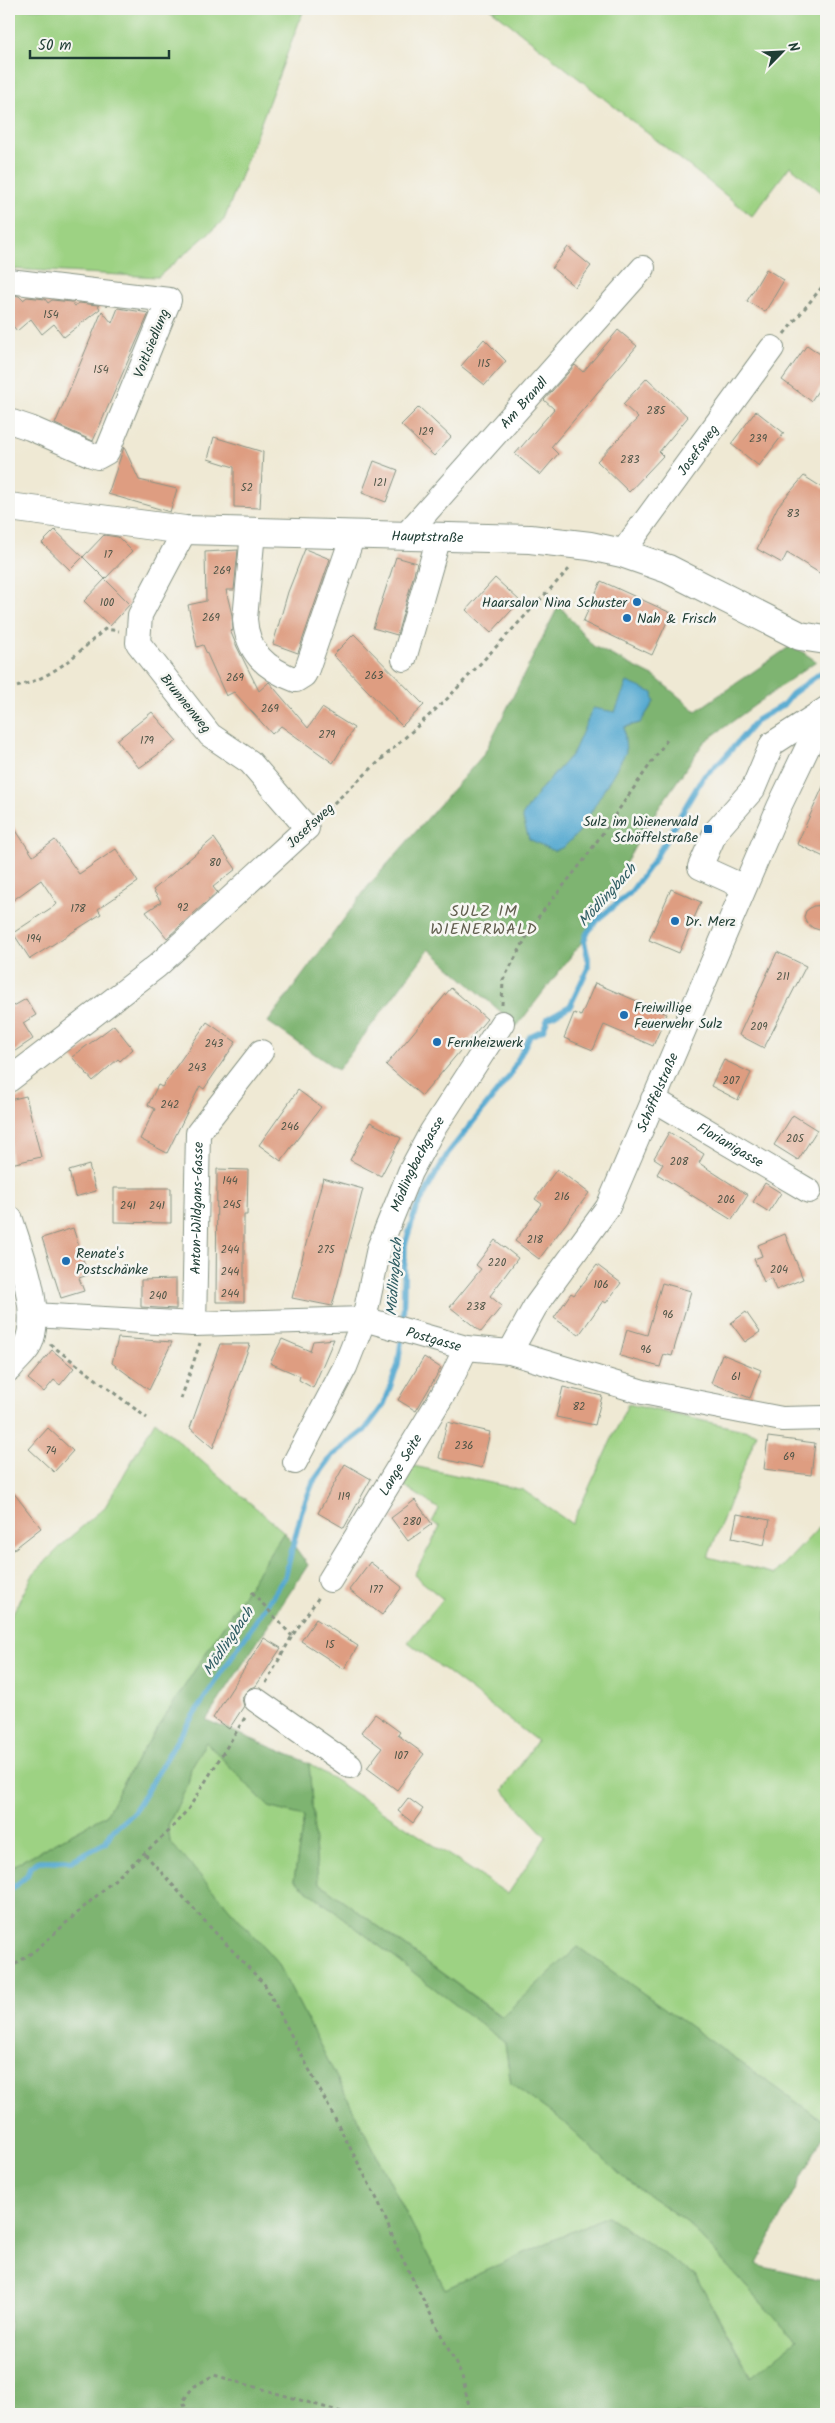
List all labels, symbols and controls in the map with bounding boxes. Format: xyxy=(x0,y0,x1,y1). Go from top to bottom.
scale bar xyxy=(30,28,169,60)
north arrow xyxy=(758,28,808,78)
text: 50 m xyxy=(38,34,72,58)
text: N xyxy=(781,39,805,56)
street label: Voitlsiedlung xyxy=(128,305,176,381)
house number: 154 xyxy=(43,306,59,324)
house number: 115 xyxy=(478,355,491,373)
house number: 154 xyxy=(93,361,109,379)
street label: Am Brandl xyxy=(495,372,554,434)
house number: 285 xyxy=(647,402,667,420)
street label: Josefsweg xyxy=(672,420,725,481)
house number: 129 xyxy=(418,423,434,441)
house number: 239 xyxy=(749,430,768,448)
house number: 283 xyxy=(620,451,640,469)
house number: 121 xyxy=(373,474,387,492)
house number: 52 xyxy=(241,479,253,497)
house number: 83 xyxy=(787,505,799,523)
street label: Hauptstraße xyxy=(391,525,464,549)
house number: 17 xyxy=(104,546,113,564)
house number: 269 xyxy=(213,562,232,580)
place label: Haarsalon Nina Schuster xyxy=(482,592,628,614)
house number: 100 xyxy=(100,594,115,612)
marker: Haarsalon Nina Schuster xyxy=(631,596,643,608)
place label: Nah & Frisch xyxy=(637,608,717,630)
house number: 269 xyxy=(202,609,221,627)
marker: Nah & Frisch xyxy=(621,612,633,624)
house number: 263 xyxy=(365,667,383,685)
street label: Brunnenweg xyxy=(154,669,216,738)
house number: 269 xyxy=(226,669,245,687)
house number: 269 xyxy=(261,700,280,718)
house number: 279 xyxy=(319,726,336,744)
house number: 179 xyxy=(140,732,155,750)
street label: Josefsweg xyxy=(282,798,340,854)
place label: Sulz im Wienerwald Schöffelstraße xyxy=(583,811,699,849)
marker: Sulz im Wienerwald Schöffelstraße xyxy=(702,823,714,835)
house number: 80 xyxy=(209,854,222,872)
water label: Mödlingbach xyxy=(573,857,644,933)
house number: 92 xyxy=(177,899,189,917)
district label: SULZ IM WIENERWALD xyxy=(430,899,538,942)
house number: 178 xyxy=(70,900,86,918)
place label: Dr. Merz xyxy=(685,911,736,933)
marker: Dr. Merz xyxy=(669,915,681,927)
house number: 194 xyxy=(27,930,41,948)
house number: 211 xyxy=(776,968,790,986)
place label: Freiwillige Feuerwehr Sulz xyxy=(634,997,723,1035)
marker: Freiwillige Feuerwehr Sulz xyxy=(618,1009,630,1021)
house number: 209 xyxy=(750,1018,768,1036)
place label: Fernheizwerk xyxy=(447,1032,523,1054)
house number: 243 xyxy=(205,1035,223,1053)
marker: Fernheizwerk xyxy=(431,1036,443,1048)
street label: Schöffelstraße xyxy=(631,1049,685,1136)
house number: 243 xyxy=(188,1059,206,1077)
house number: 207 xyxy=(723,1072,740,1090)
house number: 242 xyxy=(161,1096,179,1114)
street label: Mödlingbachgasse xyxy=(385,1111,451,1215)
street label: Florianigasse xyxy=(693,1117,768,1174)
house number: 246 xyxy=(281,1118,299,1136)
house number: 205 xyxy=(786,1130,805,1148)
street label: Anton-Wildgans-Gasse xyxy=(185,1141,210,1275)
house number: 208 xyxy=(670,1153,689,1171)
house number: 144 xyxy=(222,1172,238,1190)
house number: 216 xyxy=(554,1188,570,1206)
house number: 206 xyxy=(717,1191,735,1209)
house number: 245 xyxy=(223,1196,242,1214)
house number: 241 xyxy=(120,1197,136,1215)
house number: 241 xyxy=(149,1197,165,1215)
house number: 218 xyxy=(527,1231,544,1249)
water label: Mödlingbach xyxy=(380,1235,410,1317)
house number: 244 xyxy=(221,1241,239,1259)
house number: 275 xyxy=(317,1241,336,1259)
place label: Renate's Postschänke xyxy=(76,1243,149,1281)
house number: 220 xyxy=(488,1254,507,1272)
marker: Renate's Postschänke xyxy=(60,1255,72,1267)
house number: 204 xyxy=(770,1261,788,1279)
house number: 244 xyxy=(221,1263,239,1281)
house number: 106 xyxy=(593,1276,609,1294)
house number: 244 xyxy=(221,1285,239,1303)
house number: 240 xyxy=(149,1287,167,1305)
house number: 238 xyxy=(466,1298,486,1316)
house number: 96 xyxy=(662,1306,674,1324)
street label: Postgasse xyxy=(403,1321,465,1358)
house number: 96 xyxy=(640,1341,652,1359)
house number: 61 xyxy=(731,1368,741,1386)
house number: 82 xyxy=(572,1398,586,1416)
street label: Lange Seite xyxy=(374,1429,429,1500)
house number: 236 xyxy=(455,1437,473,1455)
house number: 74 xyxy=(45,1442,57,1460)
house number: 69 xyxy=(783,1448,795,1466)
house number: 119 xyxy=(338,1488,351,1506)
house number: 280 xyxy=(403,1513,422,1531)
house number: 177 xyxy=(369,1581,384,1599)
water label: Mödlingbach xyxy=(197,1601,262,1681)
house number: 15 xyxy=(325,1636,336,1654)
house number: 107 xyxy=(394,1747,409,1765)

